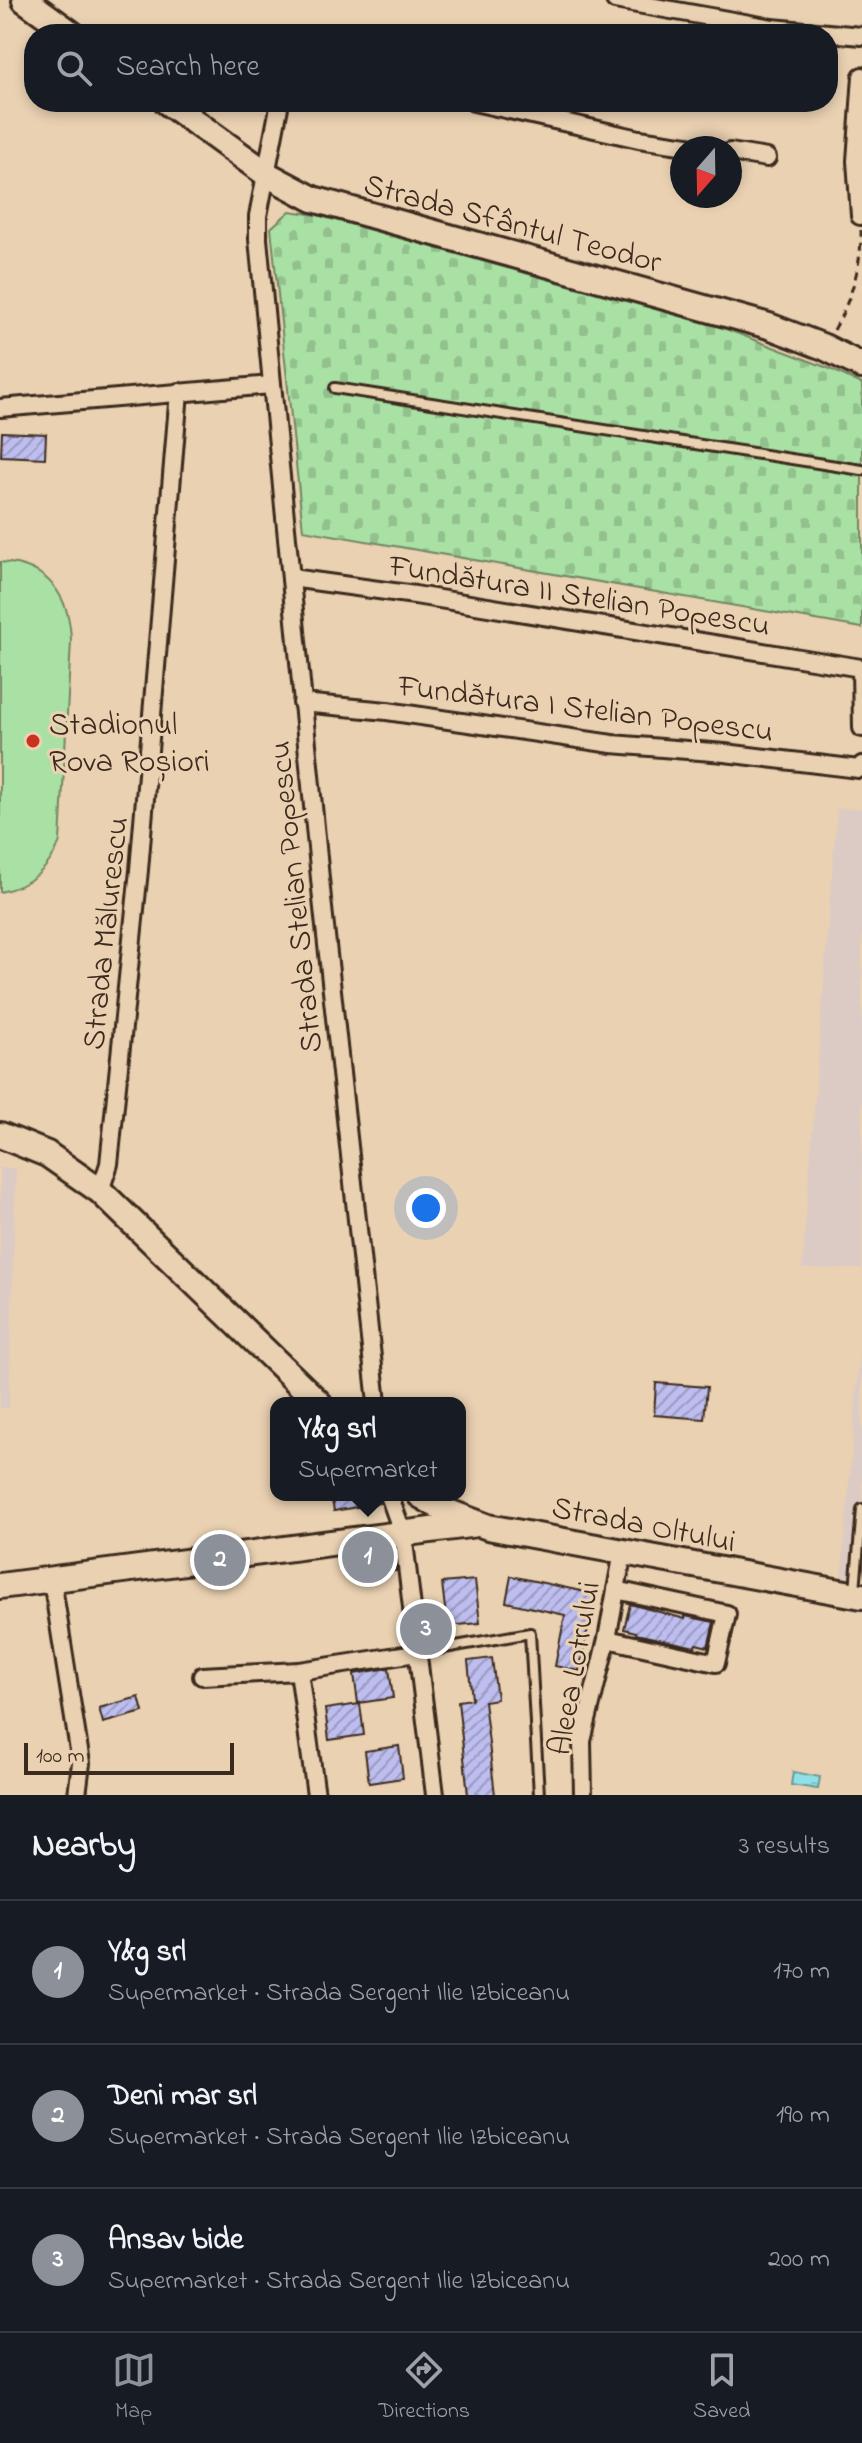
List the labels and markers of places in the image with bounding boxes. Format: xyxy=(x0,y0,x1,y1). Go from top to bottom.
place label: Stadionul Rova Roșiori xyxy=(49,703,210,787)
marker: Stadionul Rova Roșiori xyxy=(24,732,42,750)
pin: 1 xyxy=(342,1527,394,1587)
pin: 2 xyxy=(194,1530,246,1590)
pin: 3 xyxy=(400,1599,452,1659)

